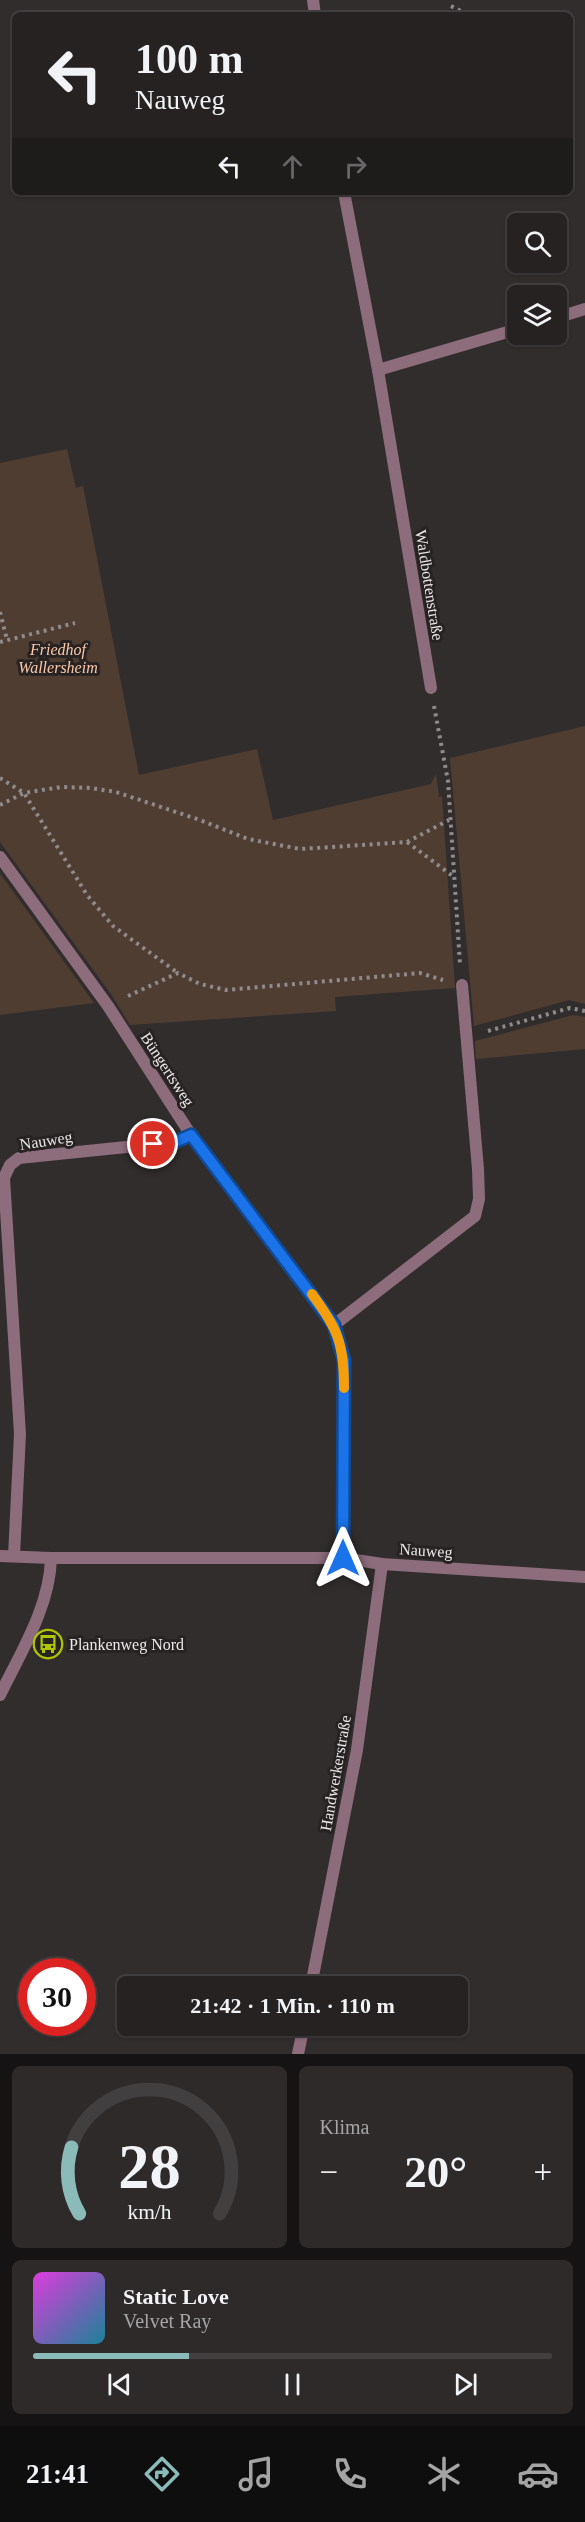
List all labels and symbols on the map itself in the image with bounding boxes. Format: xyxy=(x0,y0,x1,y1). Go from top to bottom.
street label: Waldbottenstraße xyxy=(412,529,447,642)
park label: Friedhof Wallersheim xyxy=(18,641,98,676)
street label: Büngertsweg xyxy=(137,1029,198,1110)
pin xyxy=(127,1118,178,1169)
street label: Nauweg xyxy=(18,1128,74,1154)
position arrow xyxy=(311,1526,375,1590)
street label: Nauweg xyxy=(399,1540,453,1562)
bus stop icon: Plankenweg Nord xyxy=(32,1628,64,1660)
place label: Plankenweg Nord xyxy=(69,1636,184,1654)
street label: Handwerkerstraße xyxy=(317,1714,354,1832)
speed limit sign: 30 xyxy=(18,1958,96,2036)

